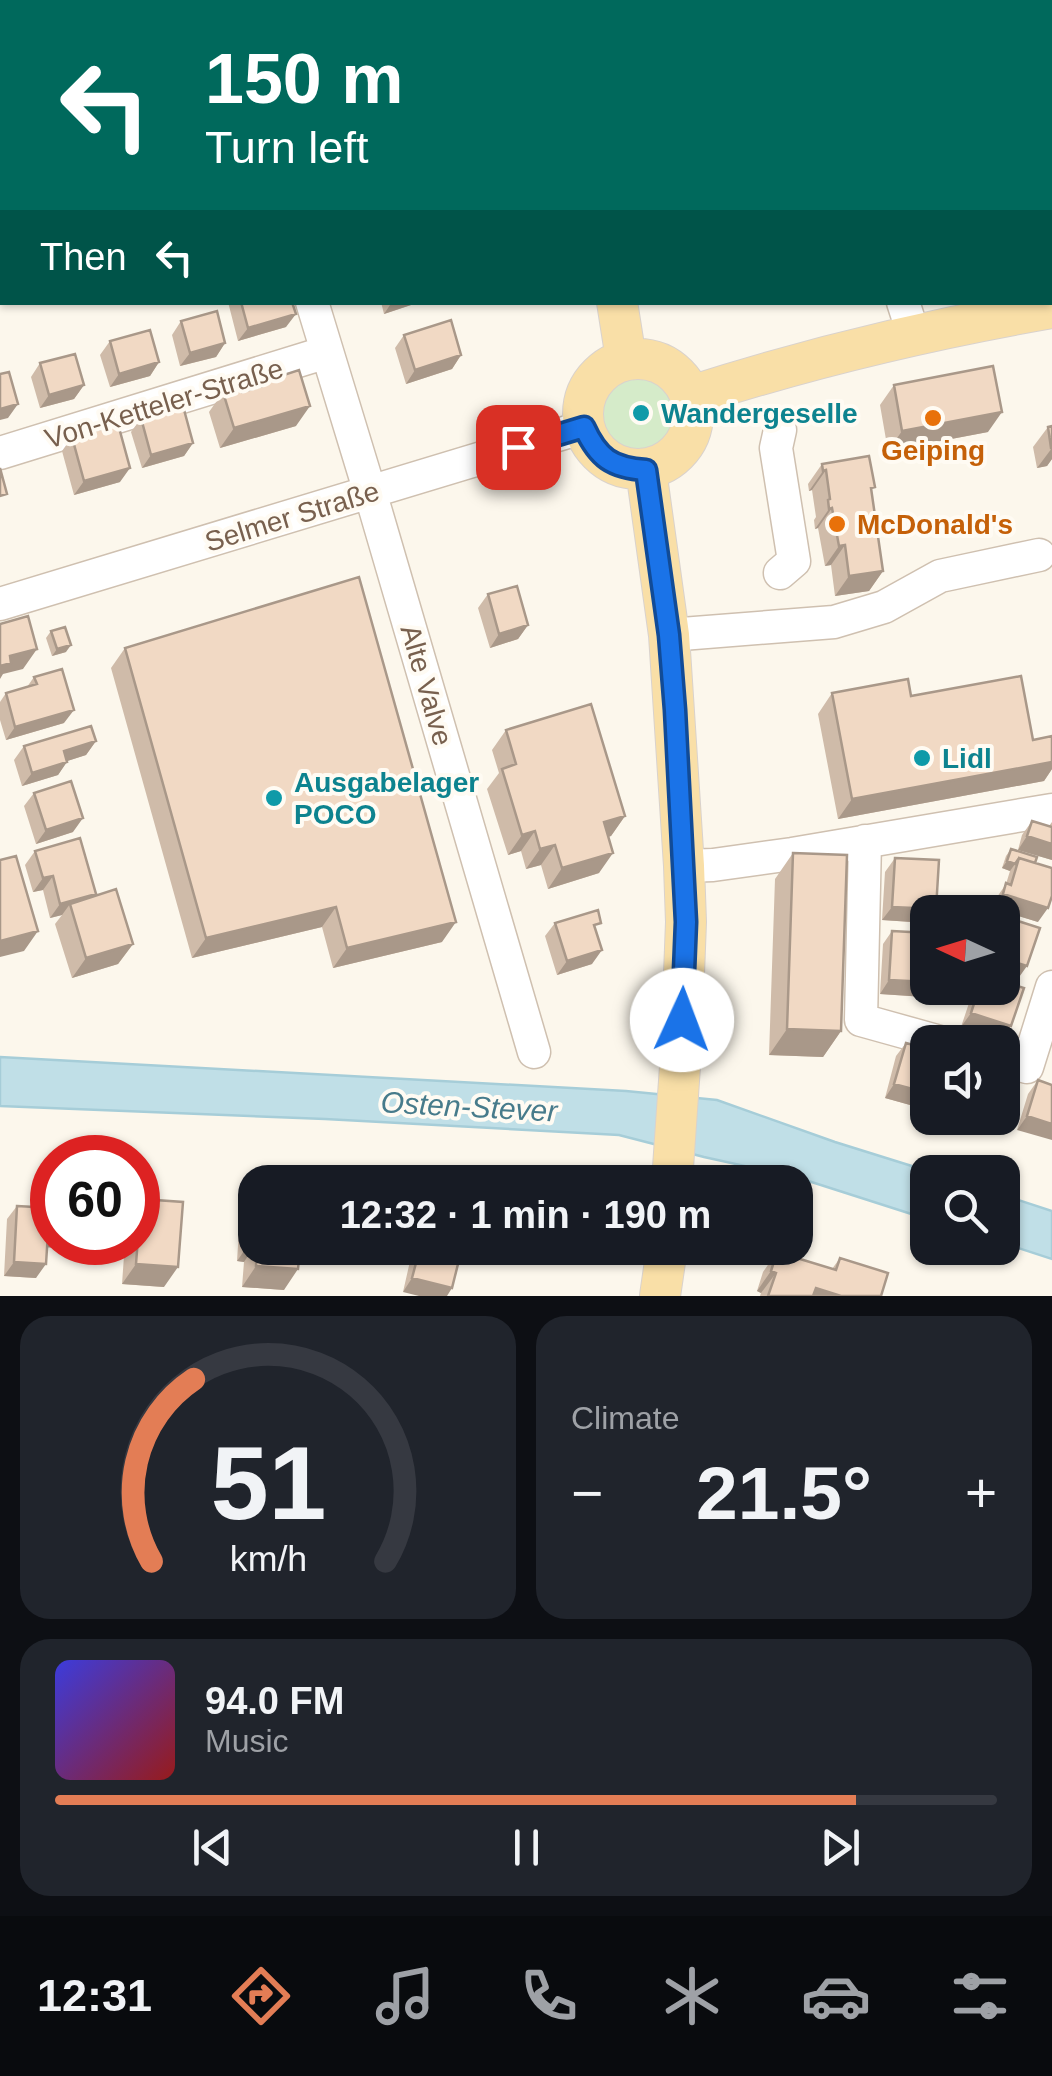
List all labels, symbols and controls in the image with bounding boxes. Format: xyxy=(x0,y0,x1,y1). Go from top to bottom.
icon: left xyxy=(40,40,170,170)
text: 150 m xyxy=(205,40,403,118)
text: Turn left xyxy=(205,122,368,173)
icon: left xyxy=(147,230,202,285)
text: Then xyxy=(40,236,127,278)
street label: Von-Ketteler-Straße xyxy=(41,352,287,454)
place label: Wandergeselle xyxy=(661,398,858,429)
marker: Wandergeselle xyxy=(630,402,652,424)
pin xyxy=(476,405,561,490)
marker: Geiping xyxy=(922,407,944,429)
icon: arrive xyxy=(491,420,546,475)
place label: Geiping xyxy=(881,435,985,466)
street label: Selmer Straße xyxy=(201,475,383,558)
place label: McDonald's xyxy=(857,509,1013,540)
marker: McDonald's xyxy=(826,513,848,535)
street label: Alte Valve xyxy=(395,621,459,749)
place label: Lidl xyxy=(942,743,992,774)
marker: Lidl xyxy=(911,747,933,769)
place label: Ausgabelager POCO xyxy=(294,767,479,830)
marker: Ausgabelager POCO xyxy=(263,787,285,809)
north arrow xyxy=(910,895,1020,1005)
map controls xyxy=(910,895,1020,1265)
position arrow xyxy=(630,968,734,1072)
button: sound xyxy=(910,1025,1020,1135)
water label: Osten-Stever xyxy=(380,1085,559,1128)
speed limit sign: 60 xyxy=(30,1135,160,1265)
button: search xyxy=(910,1155,1020,1265)
text: 12:32 · 1 min · 190 m xyxy=(340,1194,711,1236)
text: Climate xyxy=(571,1400,679,1436)
text: 51 xyxy=(210,1425,326,1541)
text: 21.5° xyxy=(696,1451,872,1535)
text: − xyxy=(571,1462,603,1524)
text: + xyxy=(965,1462,997,1524)
text: km/h xyxy=(229,1539,307,1579)
text: 94.0 FM xyxy=(205,1680,344,1722)
text: Music xyxy=(205,1723,289,1759)
icon: previous xyxy=(185,1820,240,1875)
icon: pause xyxy=(499,1820,554,1875)
icon: next xyxy=(813,1820,868,1875)
icon: directions xyxy=(226,1961,296,2031)
icon: music xyxy=(370,1961,440,2031)
icon: phone xyxy=(514,1961,584,2031)
icon: climate xyxy=(657,1961,727,2031)
icon: car xyxy=(801,1961,871,2031)
icon: filters xyxy=(945,1961,1015,2031)
text: 12:31 xyxy=(37,1970,152,2021)

